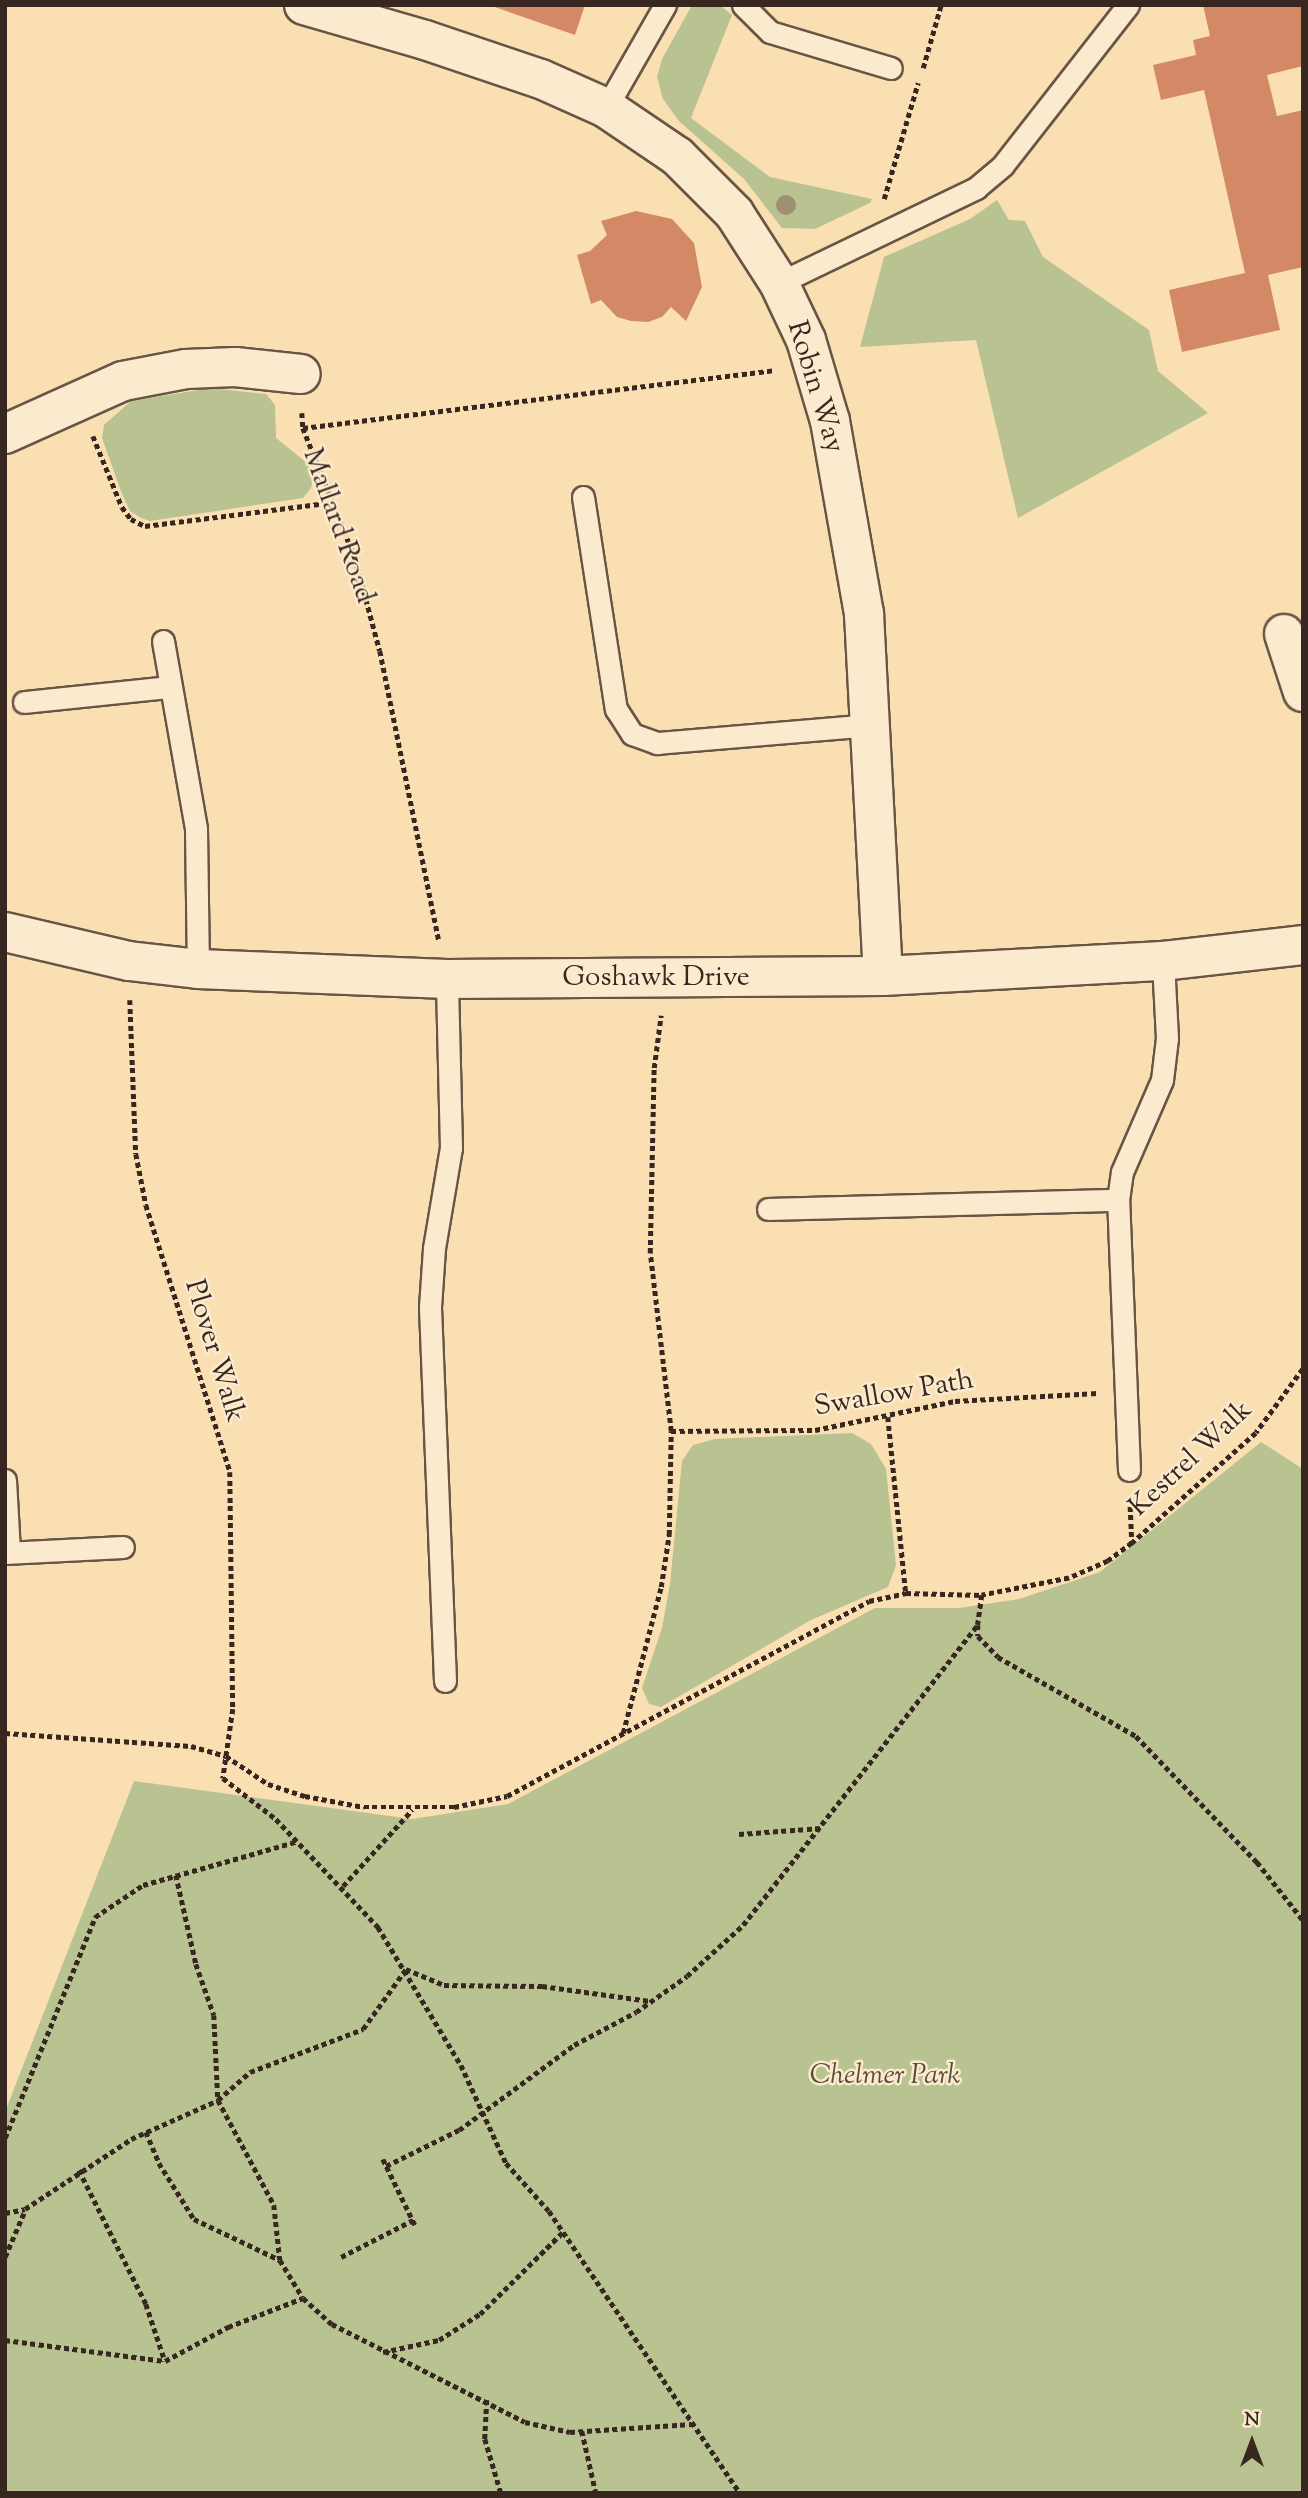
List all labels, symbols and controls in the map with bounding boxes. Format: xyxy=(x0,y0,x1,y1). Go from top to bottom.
street label: Robin Way xyxy=(779,317,851,457)
street label: Mallard Road xyxy=(295,444,381,608)
street label: Goshawk Drive xyxy=(562,961,750,995)
street label: Plover Walk xyxy=(176,1276,252,1426)
street label: Swallow Path xyxy=(812,1363,976,1425)
street label: Kestrel Walk xyxy=(1123,1394,1259,1524)
park label: Chelmer Park xyxy=(810,2059,960,2093)
north arrow xyxy=(1217,2407,1287,2477)
text: N xyxy=(1244,2407,1260,2434)

